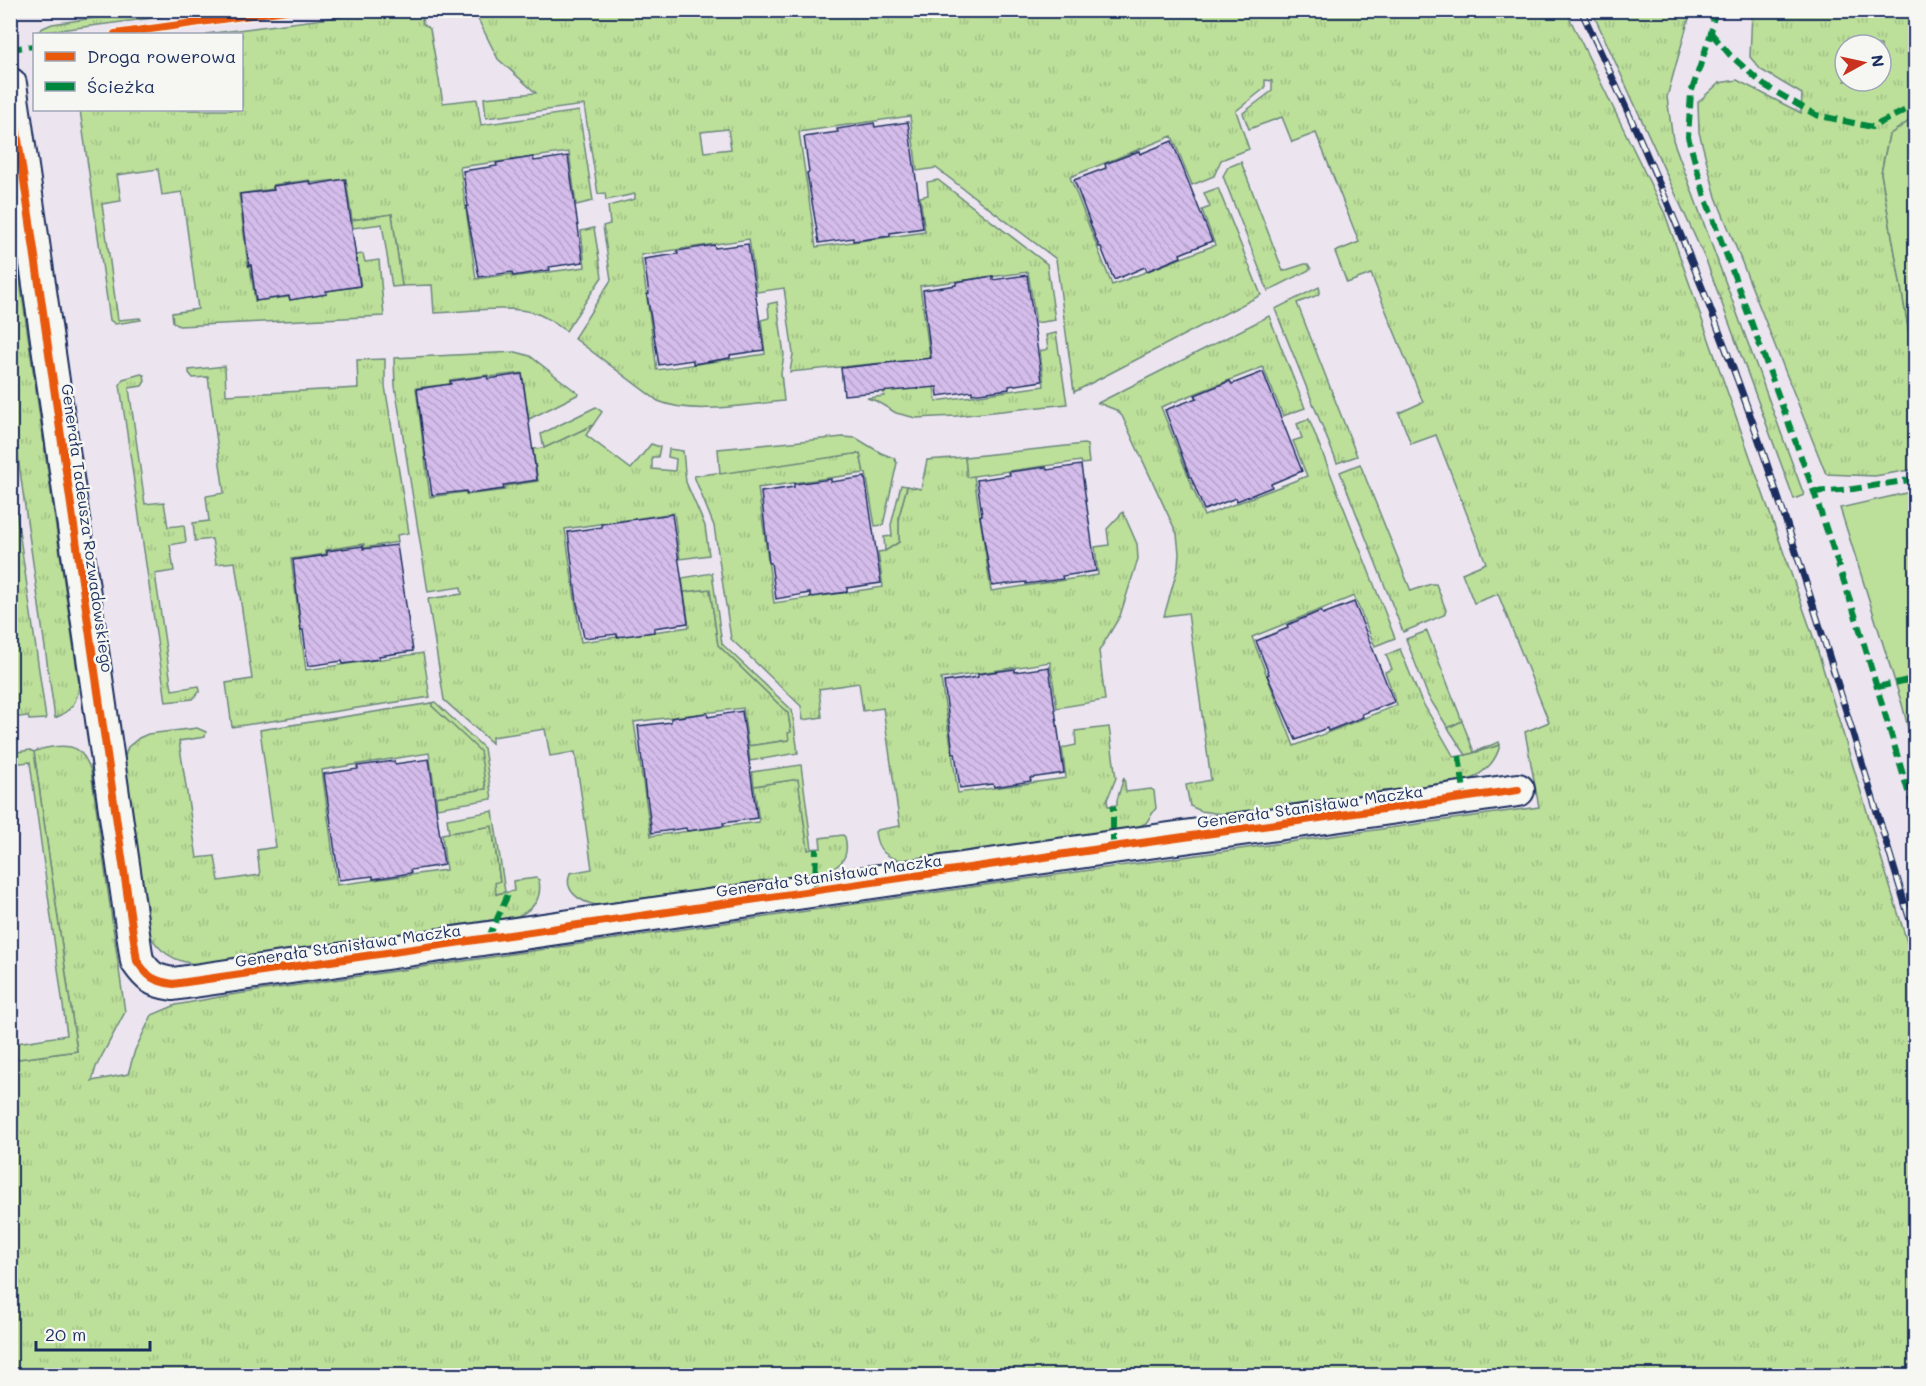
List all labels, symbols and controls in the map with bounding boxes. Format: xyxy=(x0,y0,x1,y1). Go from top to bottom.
legend xyxy=(33,33,243,111)
north arrow xyxy=(1833,33,1893,93)
text: Droga rowerowa xyxy=(87,44,236,68)
text: N xyxy=(1867,53,1890,68)
text: Ścieżka xyxy=(87,74,155,98)
street label: Generała Tadeusza Rozwadowskiego xyxy=(57,382,119,674)
street label: Generała Stanisława Maczka xyxy=(1196,780,1424,832)
street label: Generała Stanisława Maczka xyxy=(715,849,943,901)
street label: Generała Stanisława Maczka xyxy=(234,919,462,971)
scale bar xyxy=(36,1314,150,1352)
text: 20 m xyxy=(45,1322,86,1346)

